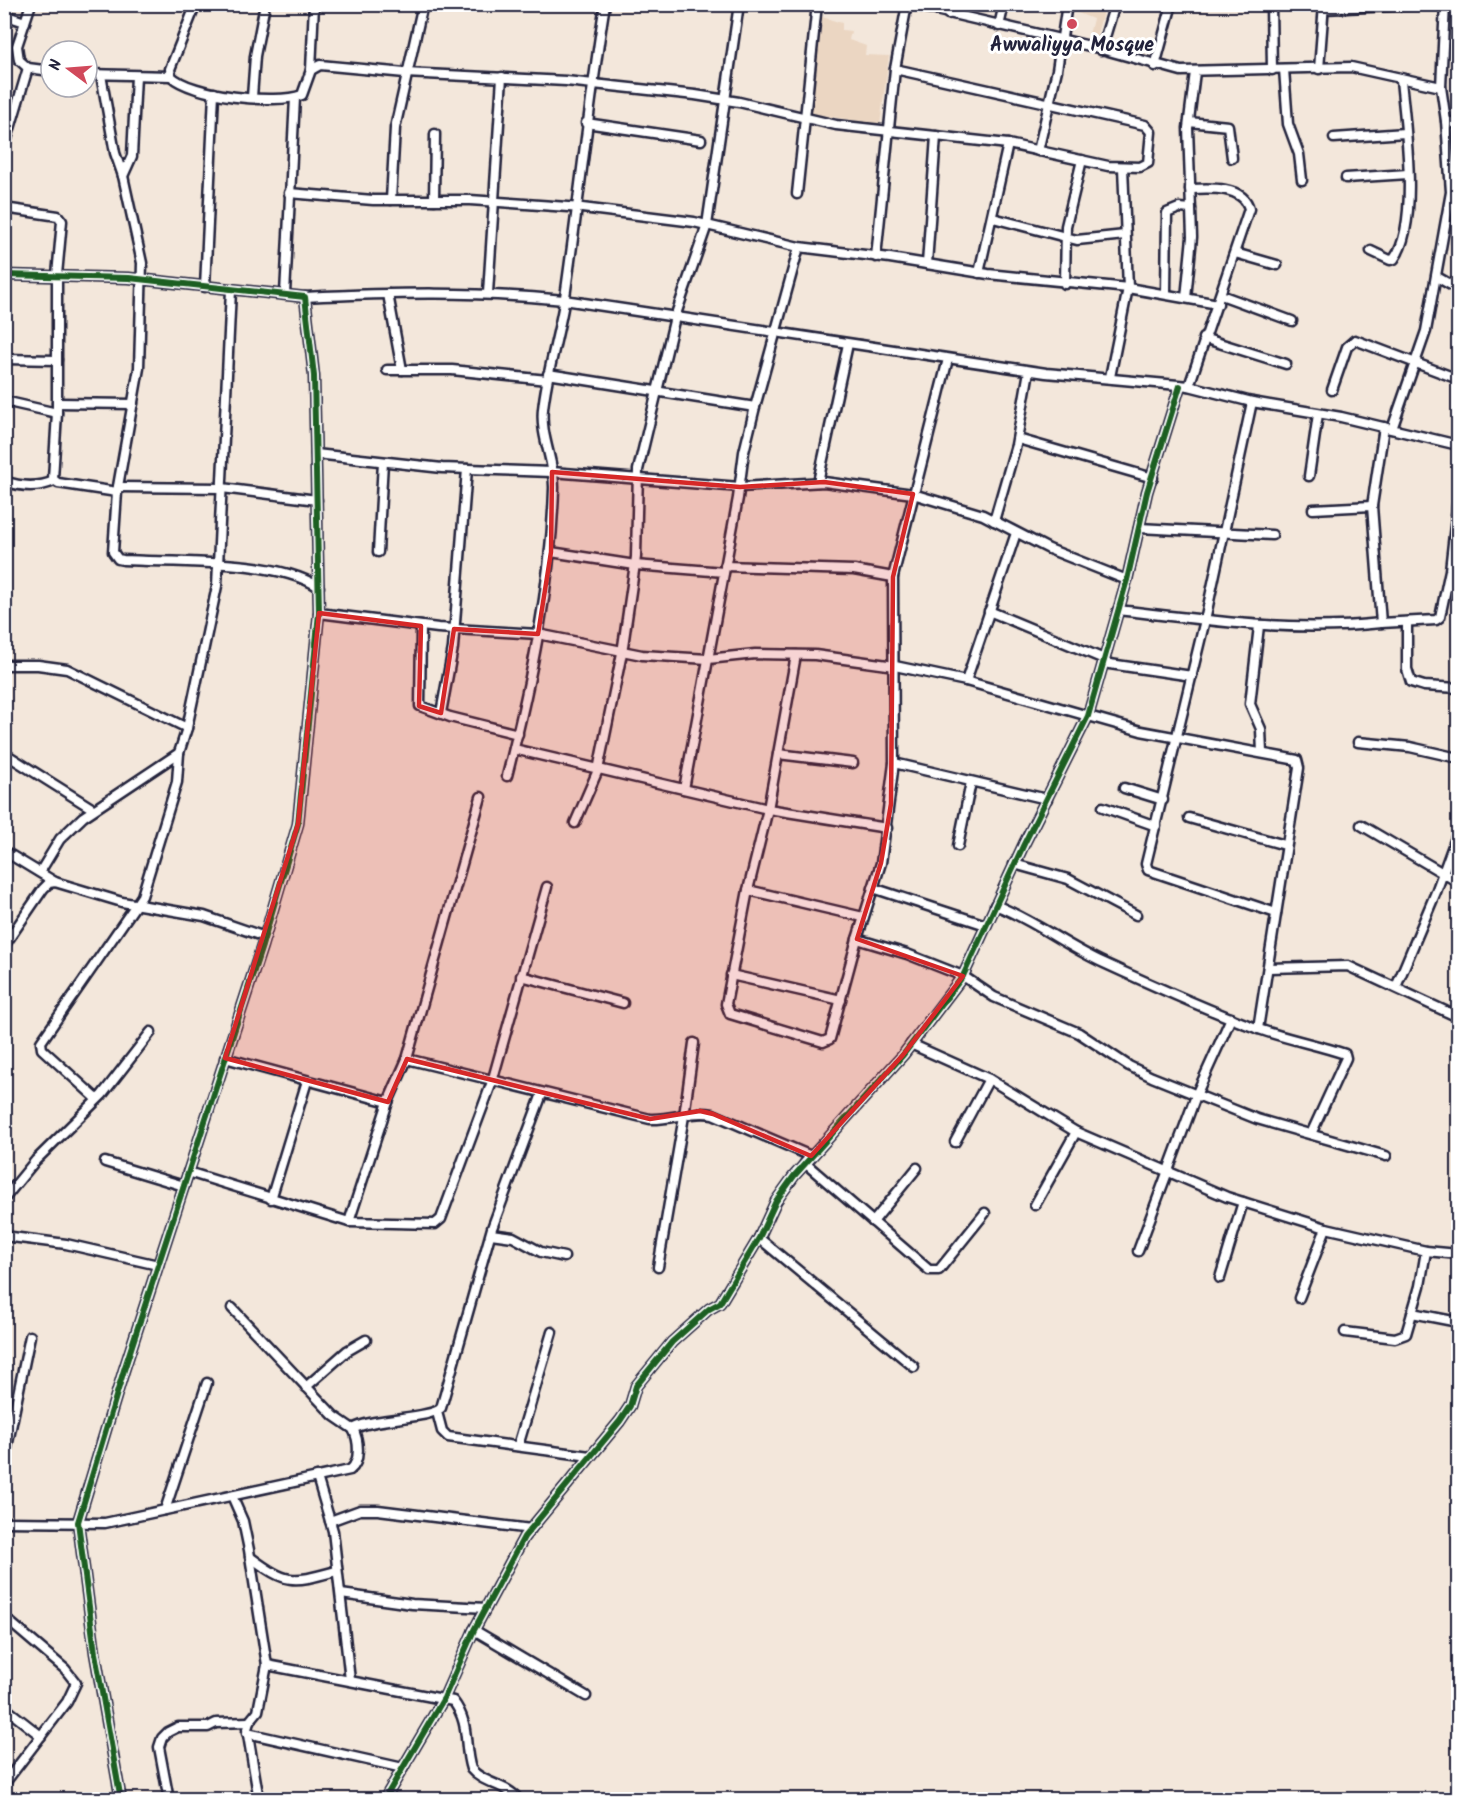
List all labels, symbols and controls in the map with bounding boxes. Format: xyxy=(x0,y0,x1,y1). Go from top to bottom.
marker: Awwaliyya Mosque xyxy=(1065,17,1079,31)
place label: Awwaliyya Mosque xyxy=(990,30,1154,62)
north arrow xyxy=(39,39,99,99)
text: N xyxy=(43,57,69,74)

